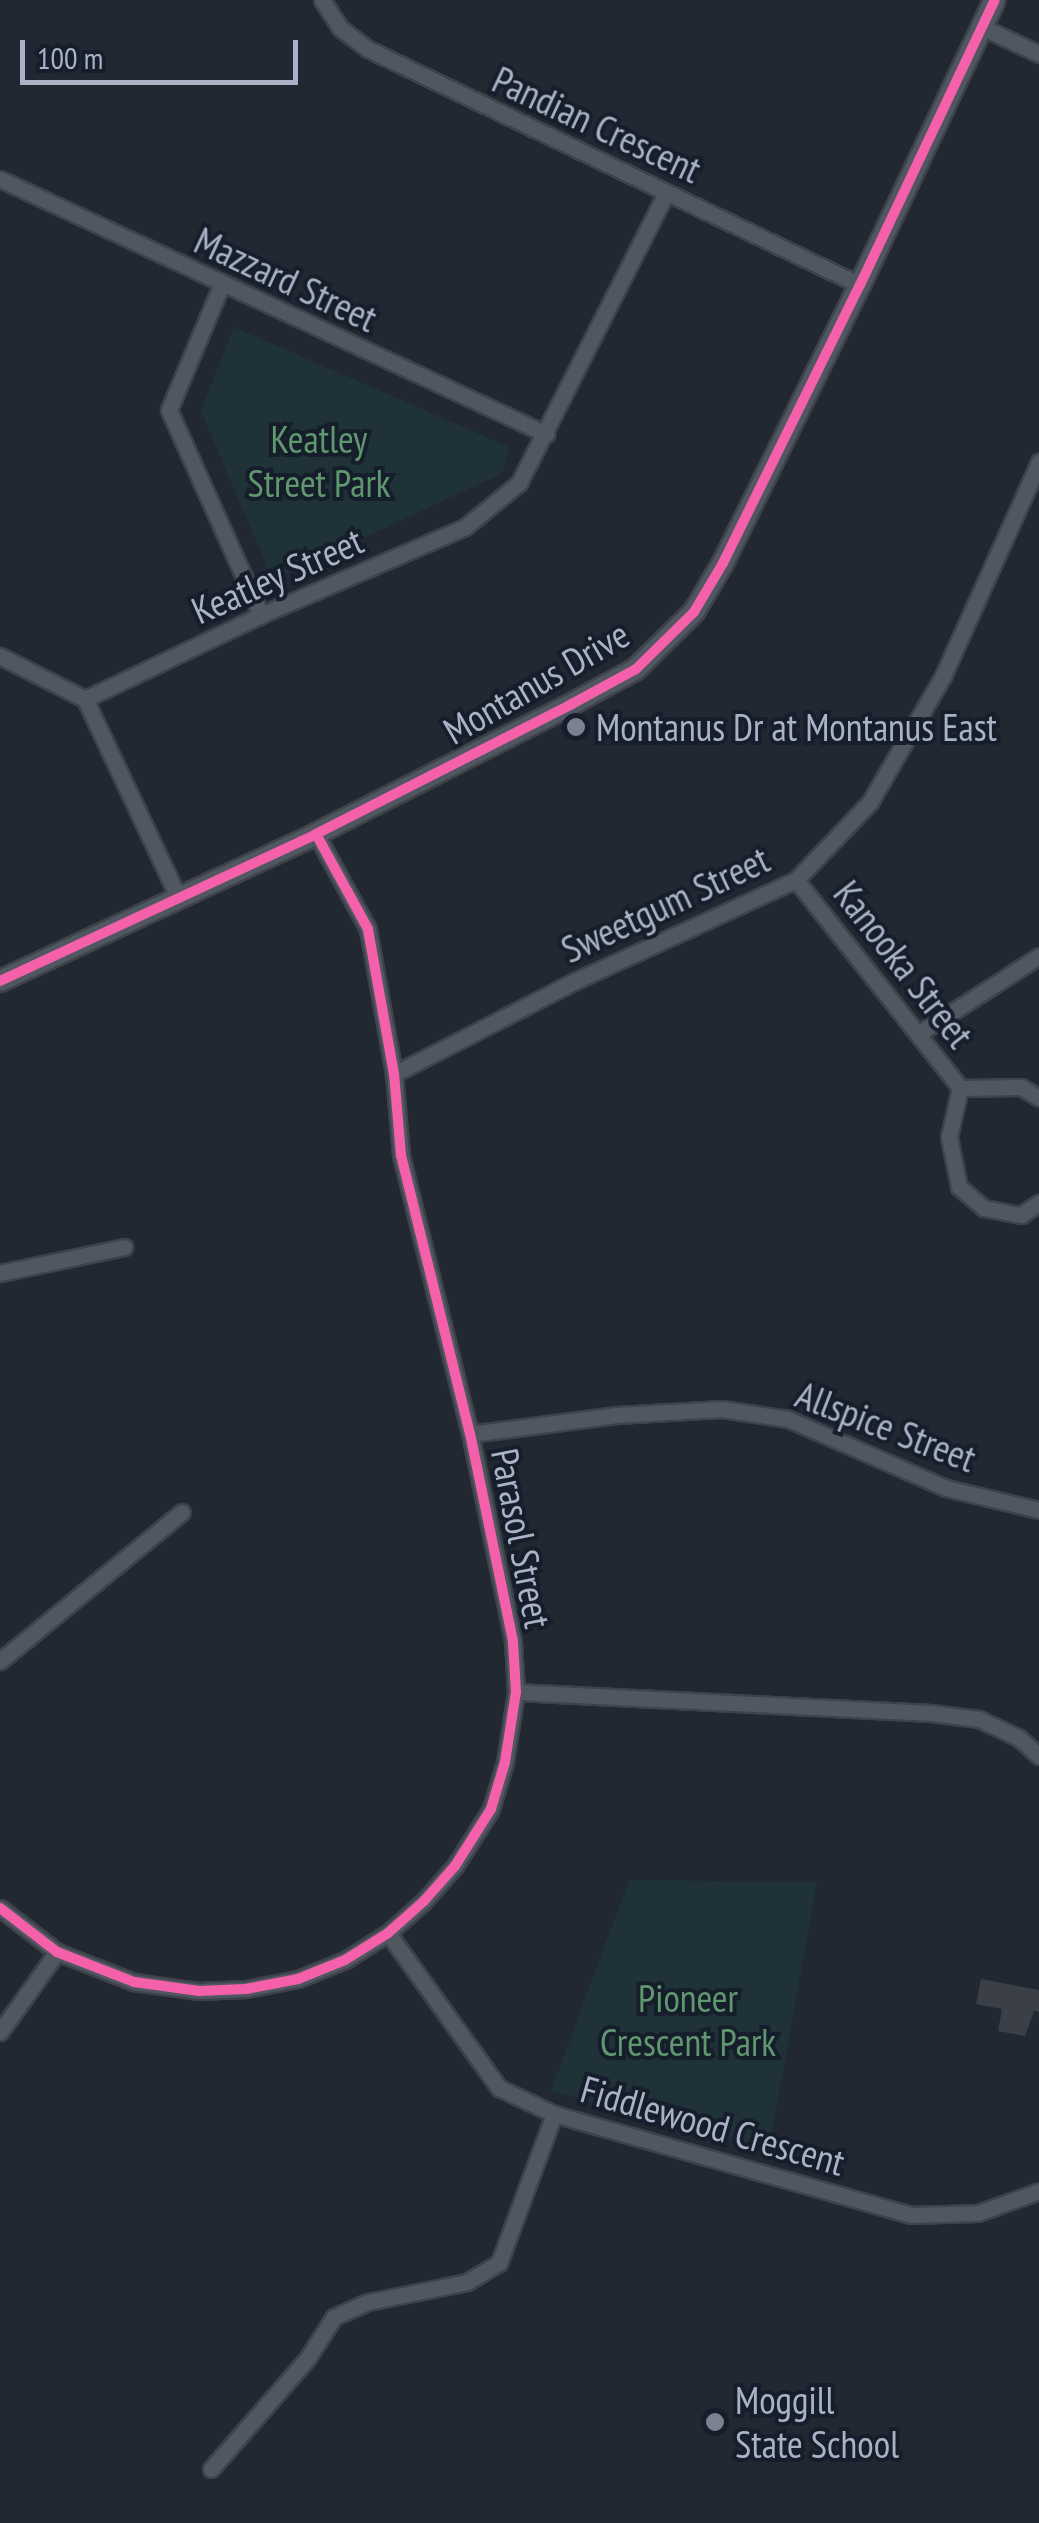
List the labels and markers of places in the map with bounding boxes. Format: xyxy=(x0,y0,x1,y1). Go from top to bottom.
place label: Montanus Dr at Montanus East xyxy=(596,704,997,750)
marker: Montanus Dr at Montanus East xyxy=(565,716,587,738)
place label: Moggill State School xyxy=(735,2377,899,2466)
marker: Moggill State School xyxy=(704,2411,726,2433)

